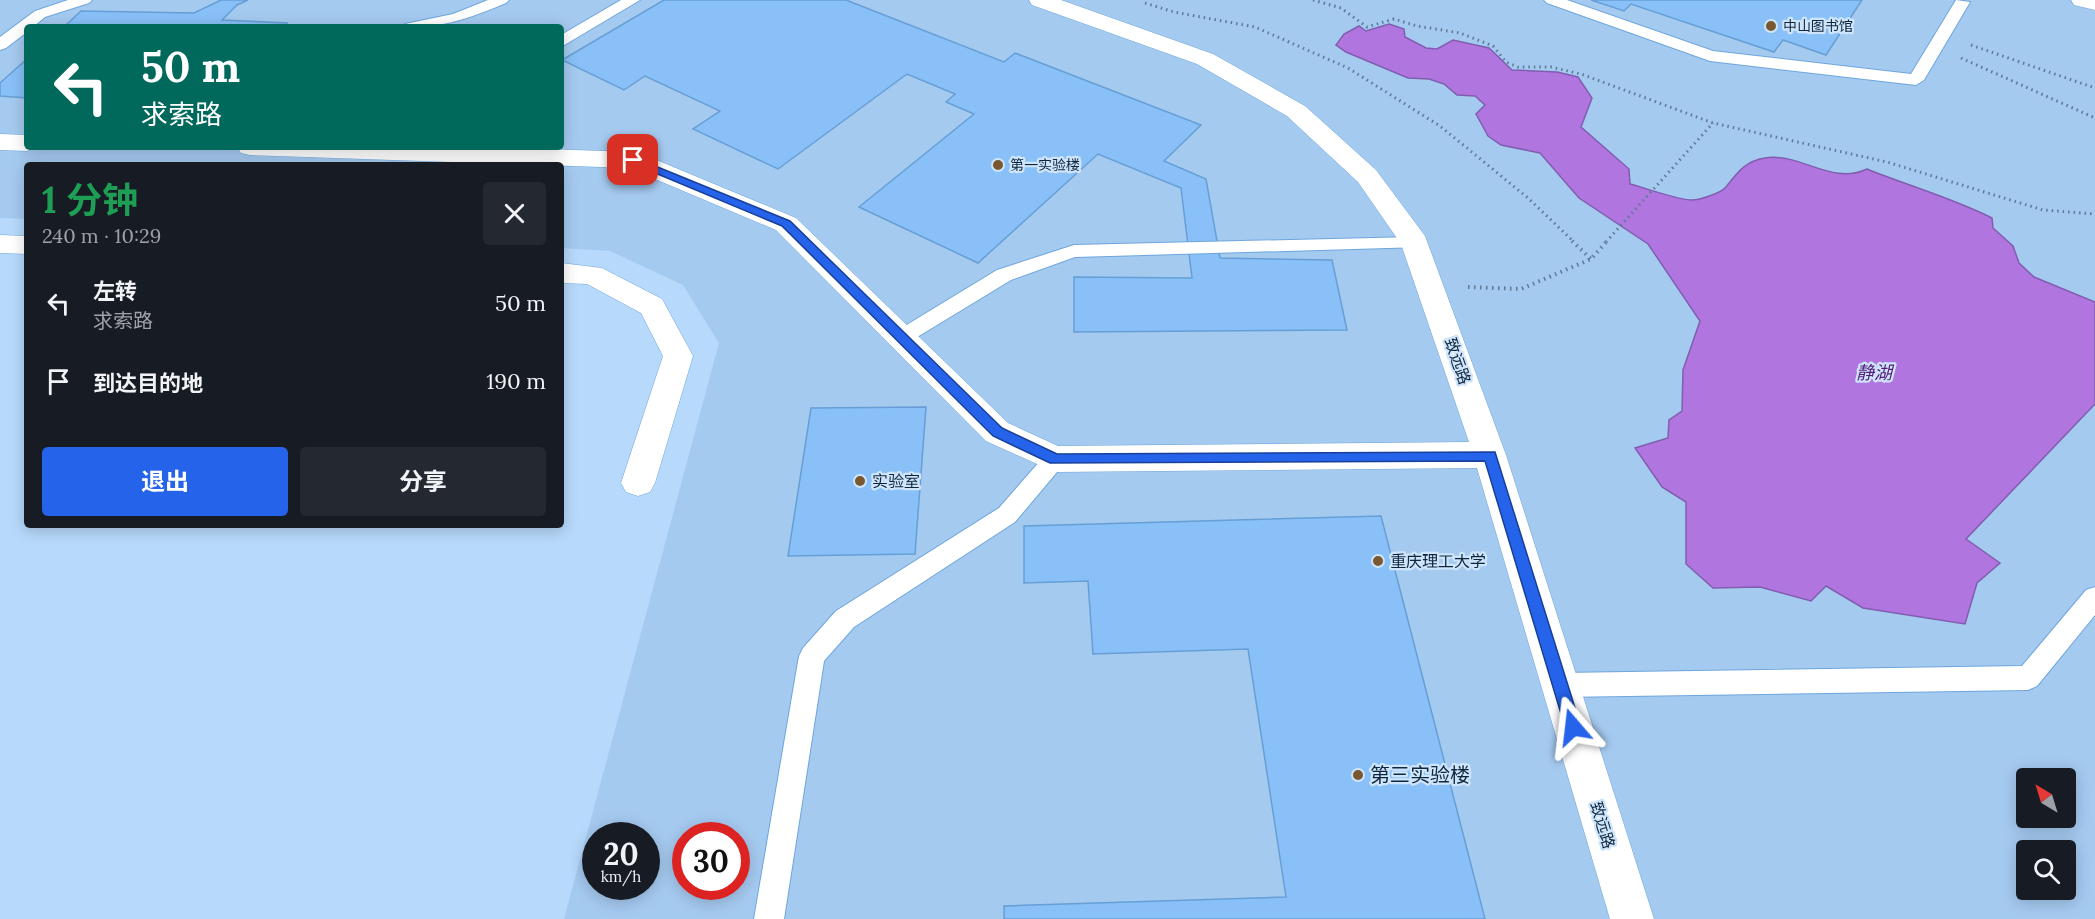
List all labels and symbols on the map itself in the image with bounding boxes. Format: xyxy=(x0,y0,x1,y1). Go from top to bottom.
place label: 中山图书馆 xyxy=(1783,17,1853,35)
marker: 中山图书馆 xyxy=(1764,19,1778,33)
pin xyxy=(607,134,658,185)
place label: 第一实验楼 xyxy=(1010,156,1080,174)
marker: 第一实验楼 xyxy=(991,158,1005,172)
street label: 致远路 xyxy=(1441,335,1475,387)
water label: 静湖 xyxy=(1856,361,1895,384)
place label: 实验室 xyxy=(872,471,920,491)
marker: 实验室 xyxy=(853,474,867,488)
place label: 重庆理工大学 xyxy=(1390,551,1486,571)
marker: 重庆理工大学 xyxy=(1371,554,1385,568)
position arrow xyxy=(1541,695,1605,759)
place label: 第三实验楼 xyxy=(1370,762,1470,787)
marker: 第三实验楼 xyxy=(1351,768,1365,782)
north arrow xyxy=(2016,768,2076,828)
street label: 致远路 xyxy=(1586,799,1620,851)
speed limit sign: 30 xyxy=(672,822,750,900)

